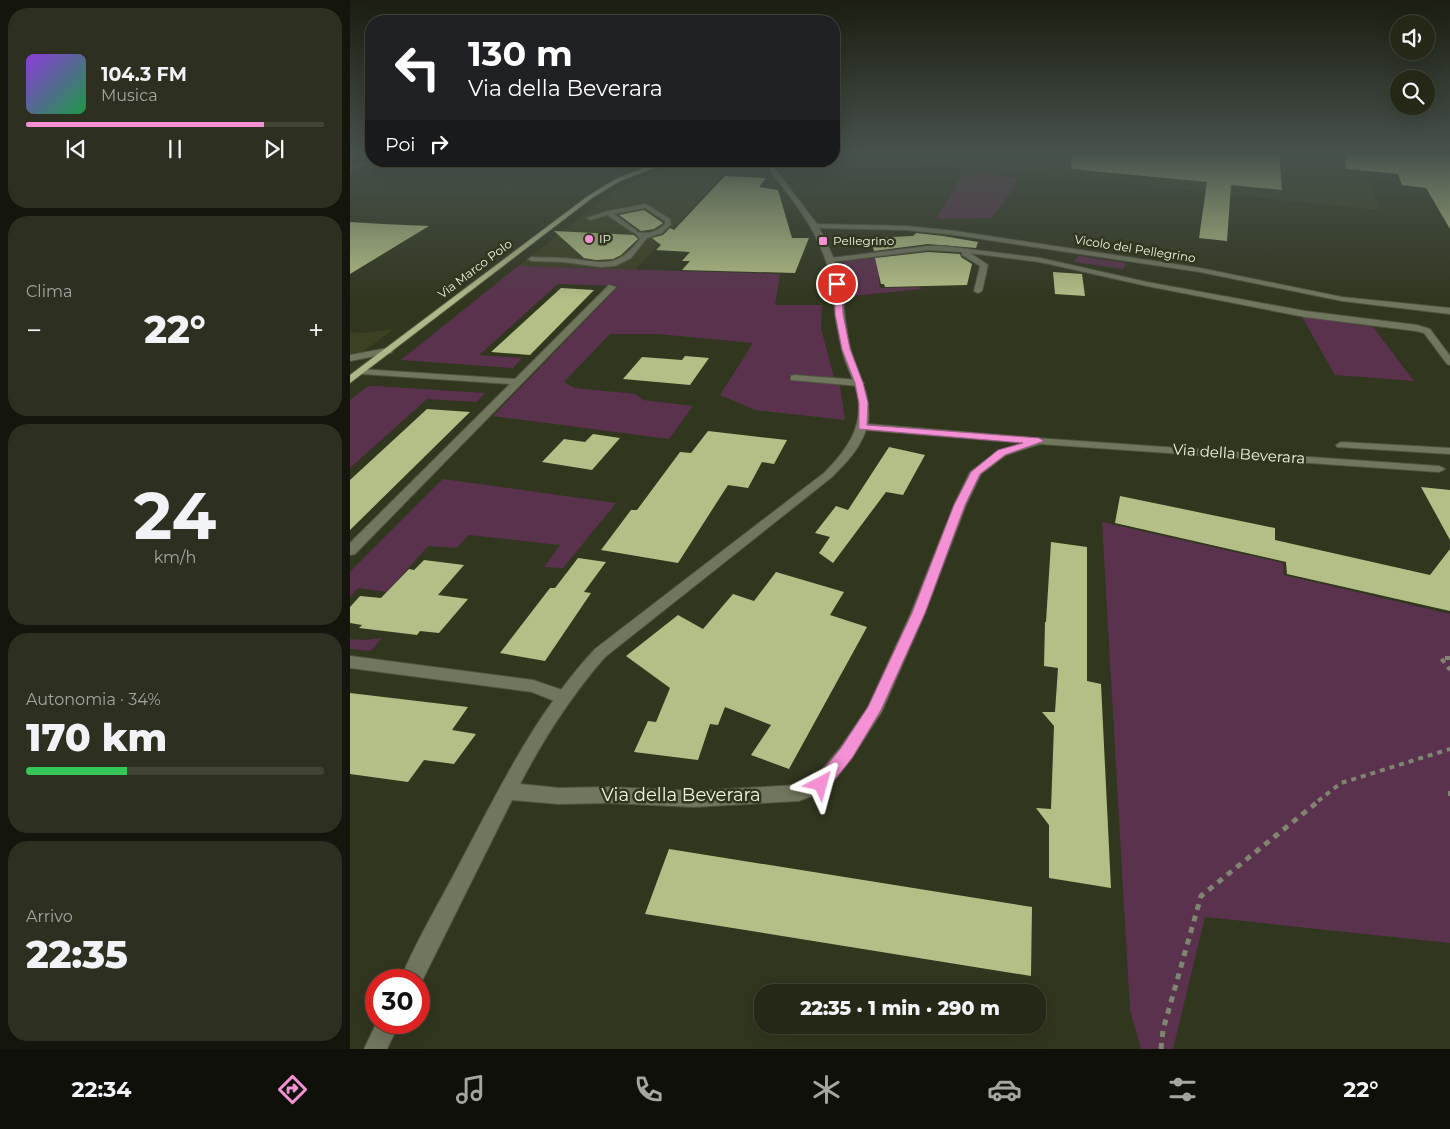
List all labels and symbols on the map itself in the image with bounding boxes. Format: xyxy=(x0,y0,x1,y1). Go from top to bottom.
place label: IP xyxy=(599,231,611,246)
street label: Vicolo del Pellegrino xyxy=(1073,232,1197,265)
marker: IP xyxy=(583,233,595,245)
place label: Pellegrino xyxy=(833,233,894,248)
marker: Pellegrino xyxy=(817,235,829,247)
street label: Via Marco Polo xyxy=(435,236,515,301)
pin xyxy=(816,263,858,305)
street label: Via della Beverara xyxy=(1172,439,1306,468)
position arrow xyxy=(794,757,846,809)
street label: Via della Beverara xyxy=(601,784,761,806)
speed limit sign: 30 xyxy=(365,969,430,1034)

